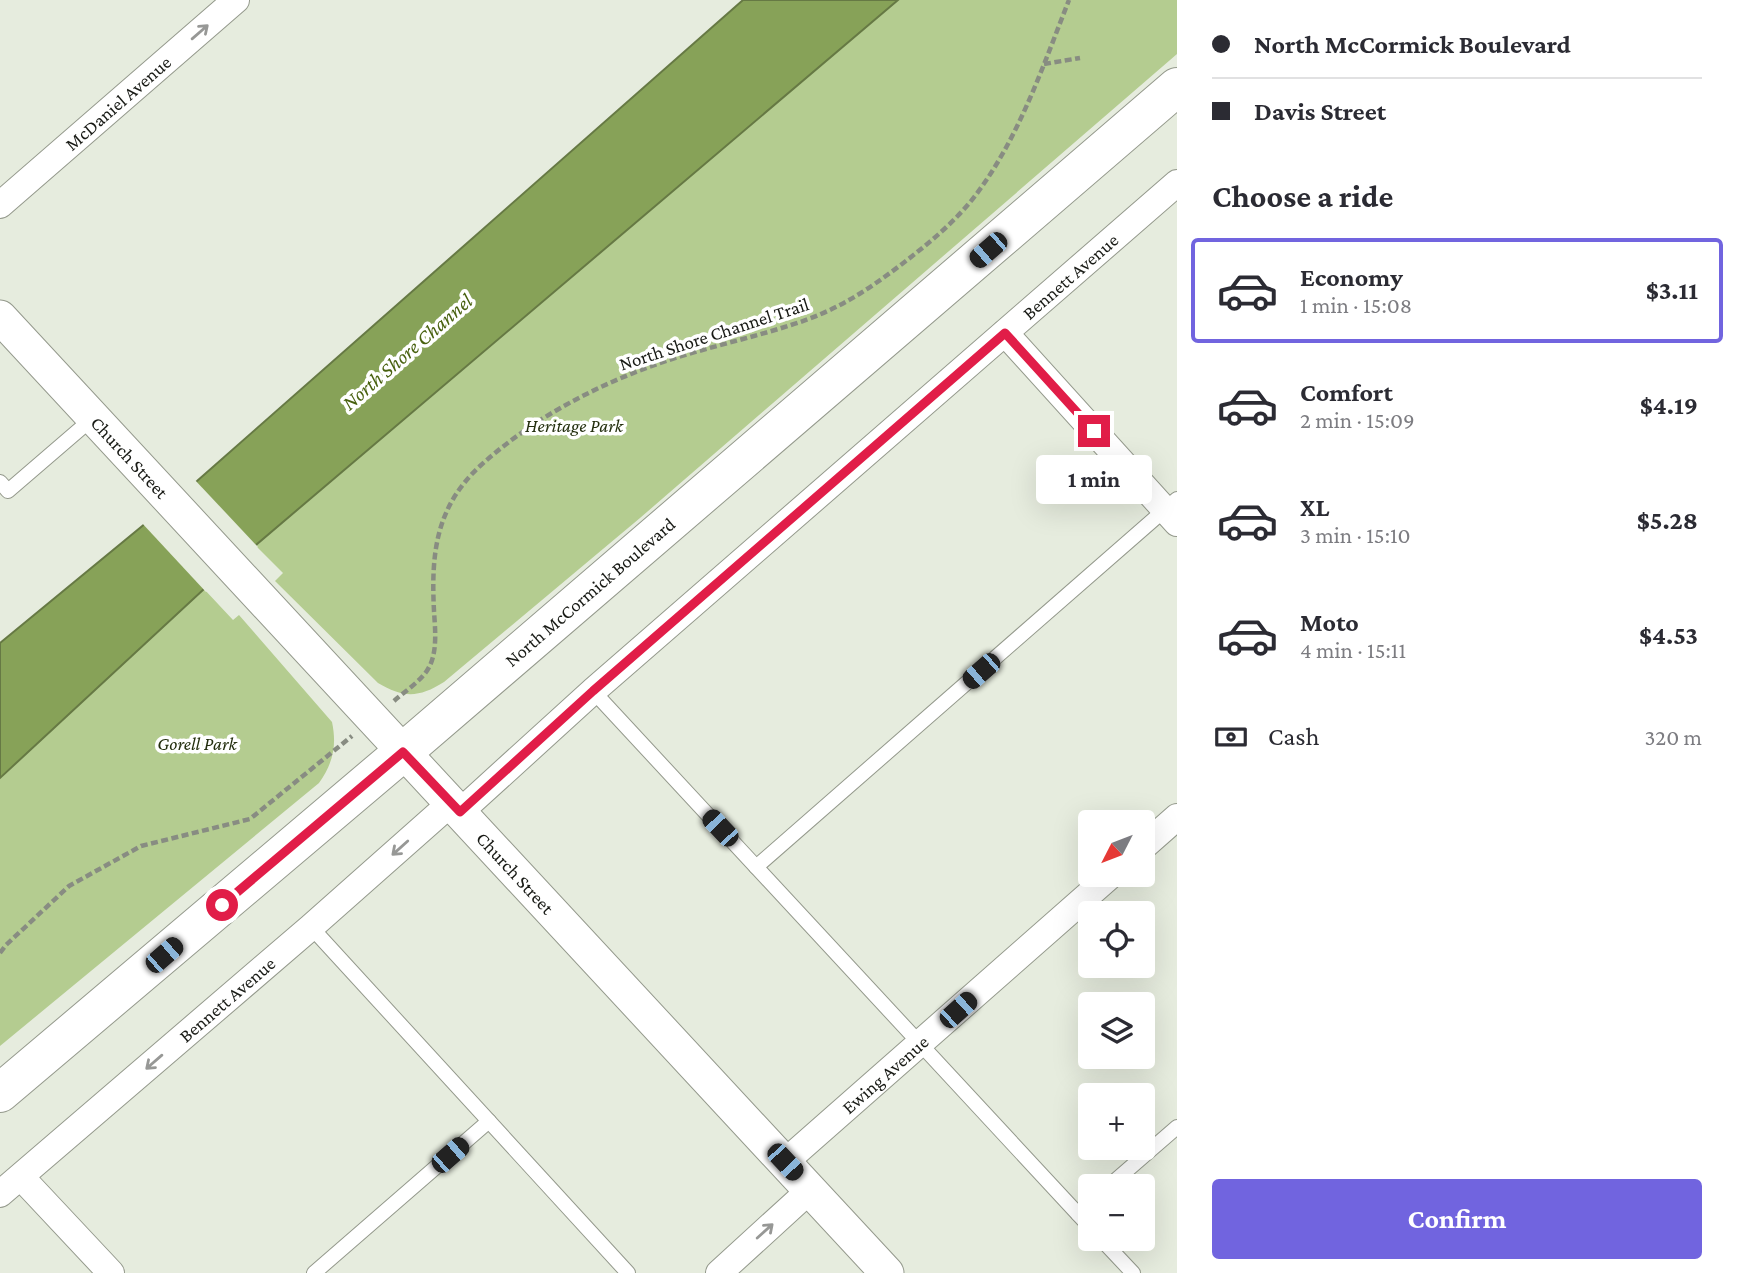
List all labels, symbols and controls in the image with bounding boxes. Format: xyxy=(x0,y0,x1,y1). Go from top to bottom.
one-way arrow xyxy=(190,24,208,40)
text: North McCormick Boulevard xyxy=(1254,30,1571,59)
street label: McDaniel Avenue xyxy=(61,51,175,154)
text: Davis Street xyxy=(1254,97,1386,126)
text: Choose a ride xyxy=(1212,178,1393,214)
car xyxy=(966,228,1011,272)
street label: Bennett Avenue xyxy=(1018,229,1122,323)
icon: car xyxy=(1216,259,1279,322)
text: Economy xyxy=(1300,263,1403,292)
text: $3.11 xyxy=(1646,276,1698,305)
water label: North Shore Channel xyxy=(337,288,478,415)
text: 1 min · 15:08 xyxy=(1300,292,1412,318)
street label: North Shore Channel Trail xyxy=(616,293,812,375)
icon: car xyxy=(1216,374,1279,437)
text: Comfort xyxy=(1300,378,1393,407)
text: $4.19 xyxy=(1640,391,1698,420)
text: 2 min · 15:09 xyxy=(1300,407,1415,433)
street label: Church Street xyxy=(87,412,173,503)
park label: Heritage Park xyxy=(525,415,624,436)
route end xyxy=(1078,415,1110,447)
callout: 1 min xyxy=(1036,456,1152,504)
text: 1 min xyxy=(1068,466,1120,492)
icon: car xyxy=(1216,489,1279,552)
text: XL xyxy=(1300,493,1329,522)
text: $5.28 xyxy=(1637,506,1698,535)
street label: North McCormick Boulevard xyxy=(500,513,679,670)
text: 3 min · 15:10 xyxy=(1300,522,1411,548)
icon: car xyxy=(1216,604,1279,667)
text: Moto xyxy=(1300,608,1359,637)
text: $4.53 xyxy=(1639,621,1698,650)
text: 4 min · 15:11 xyxy=(1300,637,1406,663)
car xyxy=(959,649,1004,693)
icon: cash xyxy=(1212,718,1250,756)
text: Cash xyxy=(1268,722,1319,751)
text: 320 m xyxy=(1644,724,1702,750)
park label: Gorell Park xyxy=(157,733,237,754)
car xyxy=(698,805,743,851)
north arrow xyxy=(1078,810,1155,887)
map controls xyxy=(1078,810,1155,1251)
street label: Church Street xyxy=(472,827,559,918)
one-way arrow xyxy=(391,840,409,856)
route start xyxy=(206,889,238,921)
button: locate xyxy=(1078,901,1155,978)
car xyxy=(142,933,187,977)
street label: Bennett Avenue xyxy=(175,952,279,1046)
car xyxy=(936,988,981,1032)
button: layers xyxy=(1078,992,1155,1069)
street label: Ewing Avenue xyxy=(837,1031,932,1118)
one-way arrow xyxy=(146,1054,164,1070)
button: + xyxy=(1078,1083,1155,1160)
car xyxy=(428,1133,473,1177)
car xyxy=(763,1139,808,1185)
button: − xyxy=(1078,1174,1155,1251)
button: Confirm xyxy=(1212,1179,1702,1259)
one-way arrow xyxy=(756,1223,773,1240)

